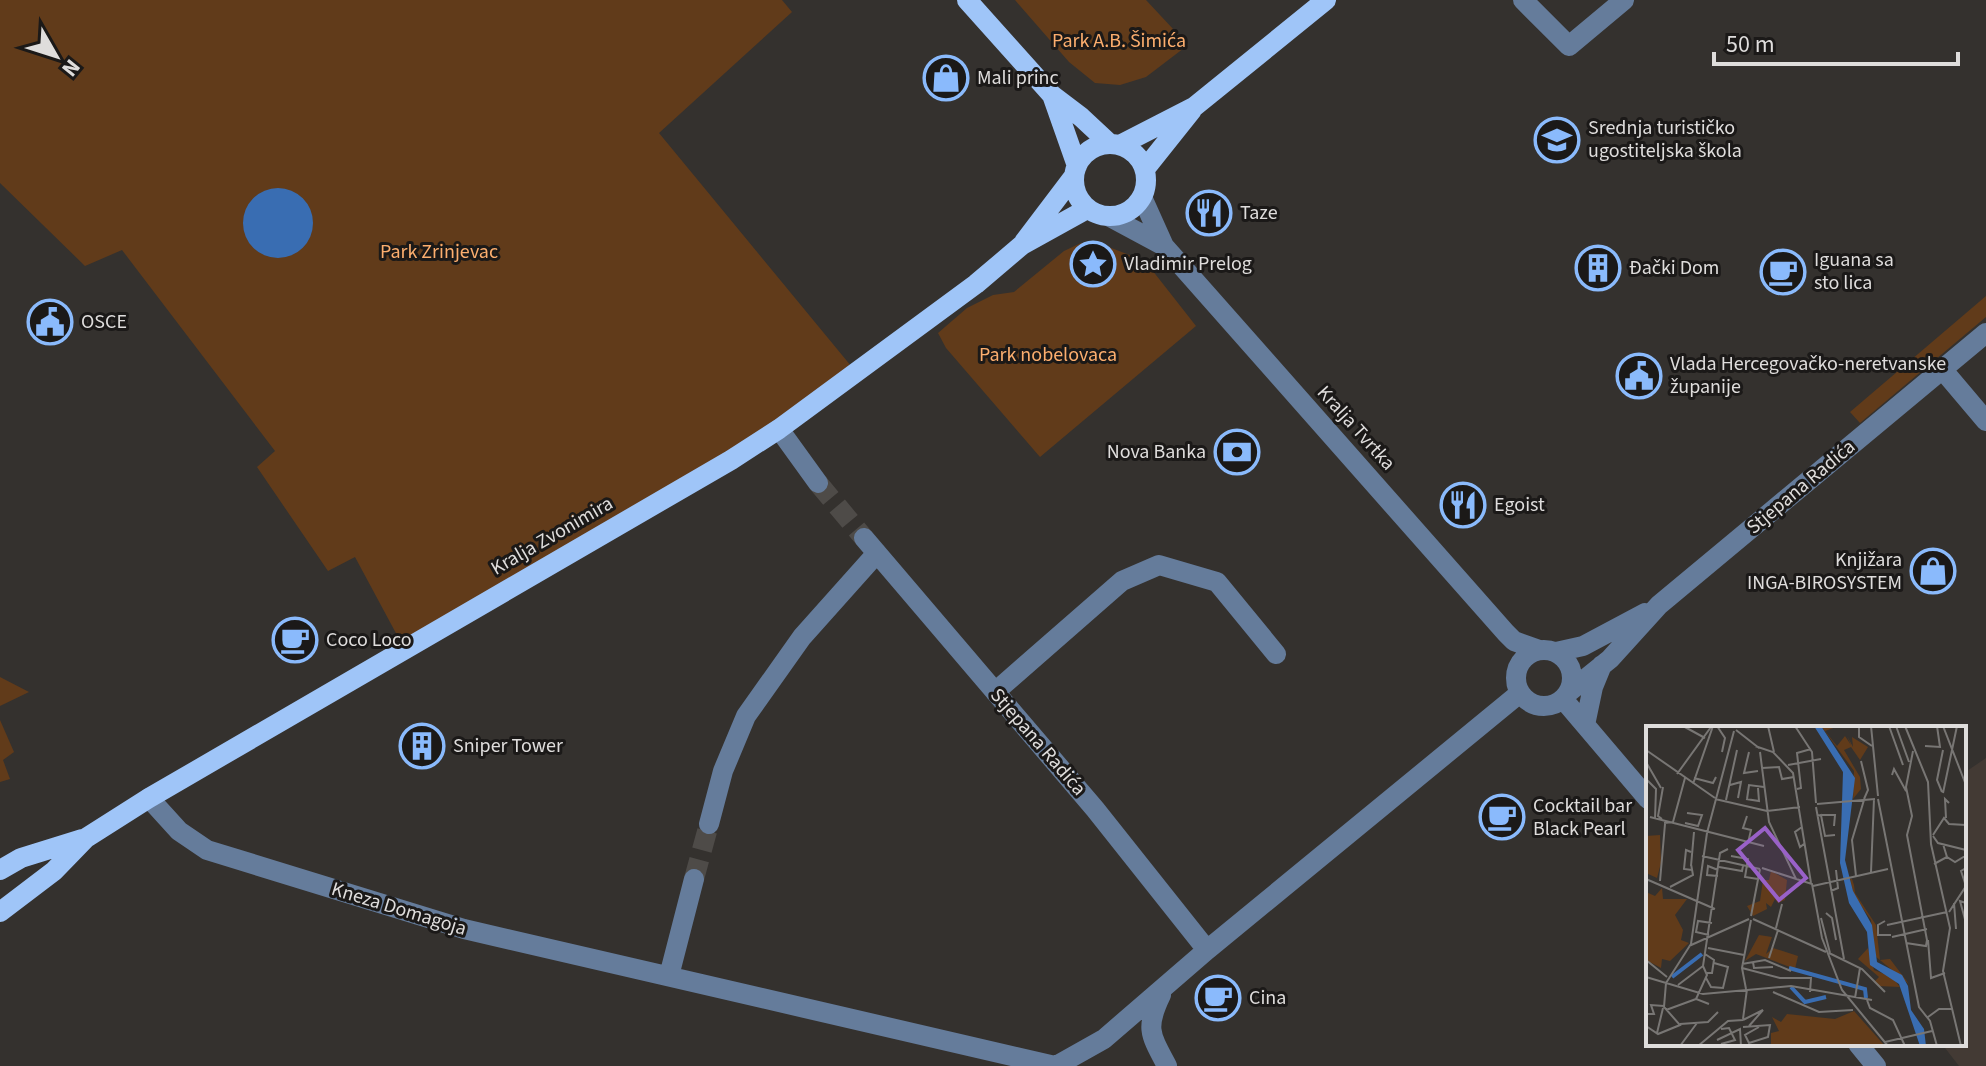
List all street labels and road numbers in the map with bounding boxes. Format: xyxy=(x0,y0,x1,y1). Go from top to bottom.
street label: Kralja Tvrtka xyxy=(1310,380,1402,476)
street label: Stjepana Radića xyxy=(1741,433,1861,541)
street label: Kralja Zvonimira xyxy=(486,490,618,582)
street label: Stjepana Radića xyxy=(983,682,1093,802)
street label: Kneza Domagoja xyxy=(328,875,470,943)

